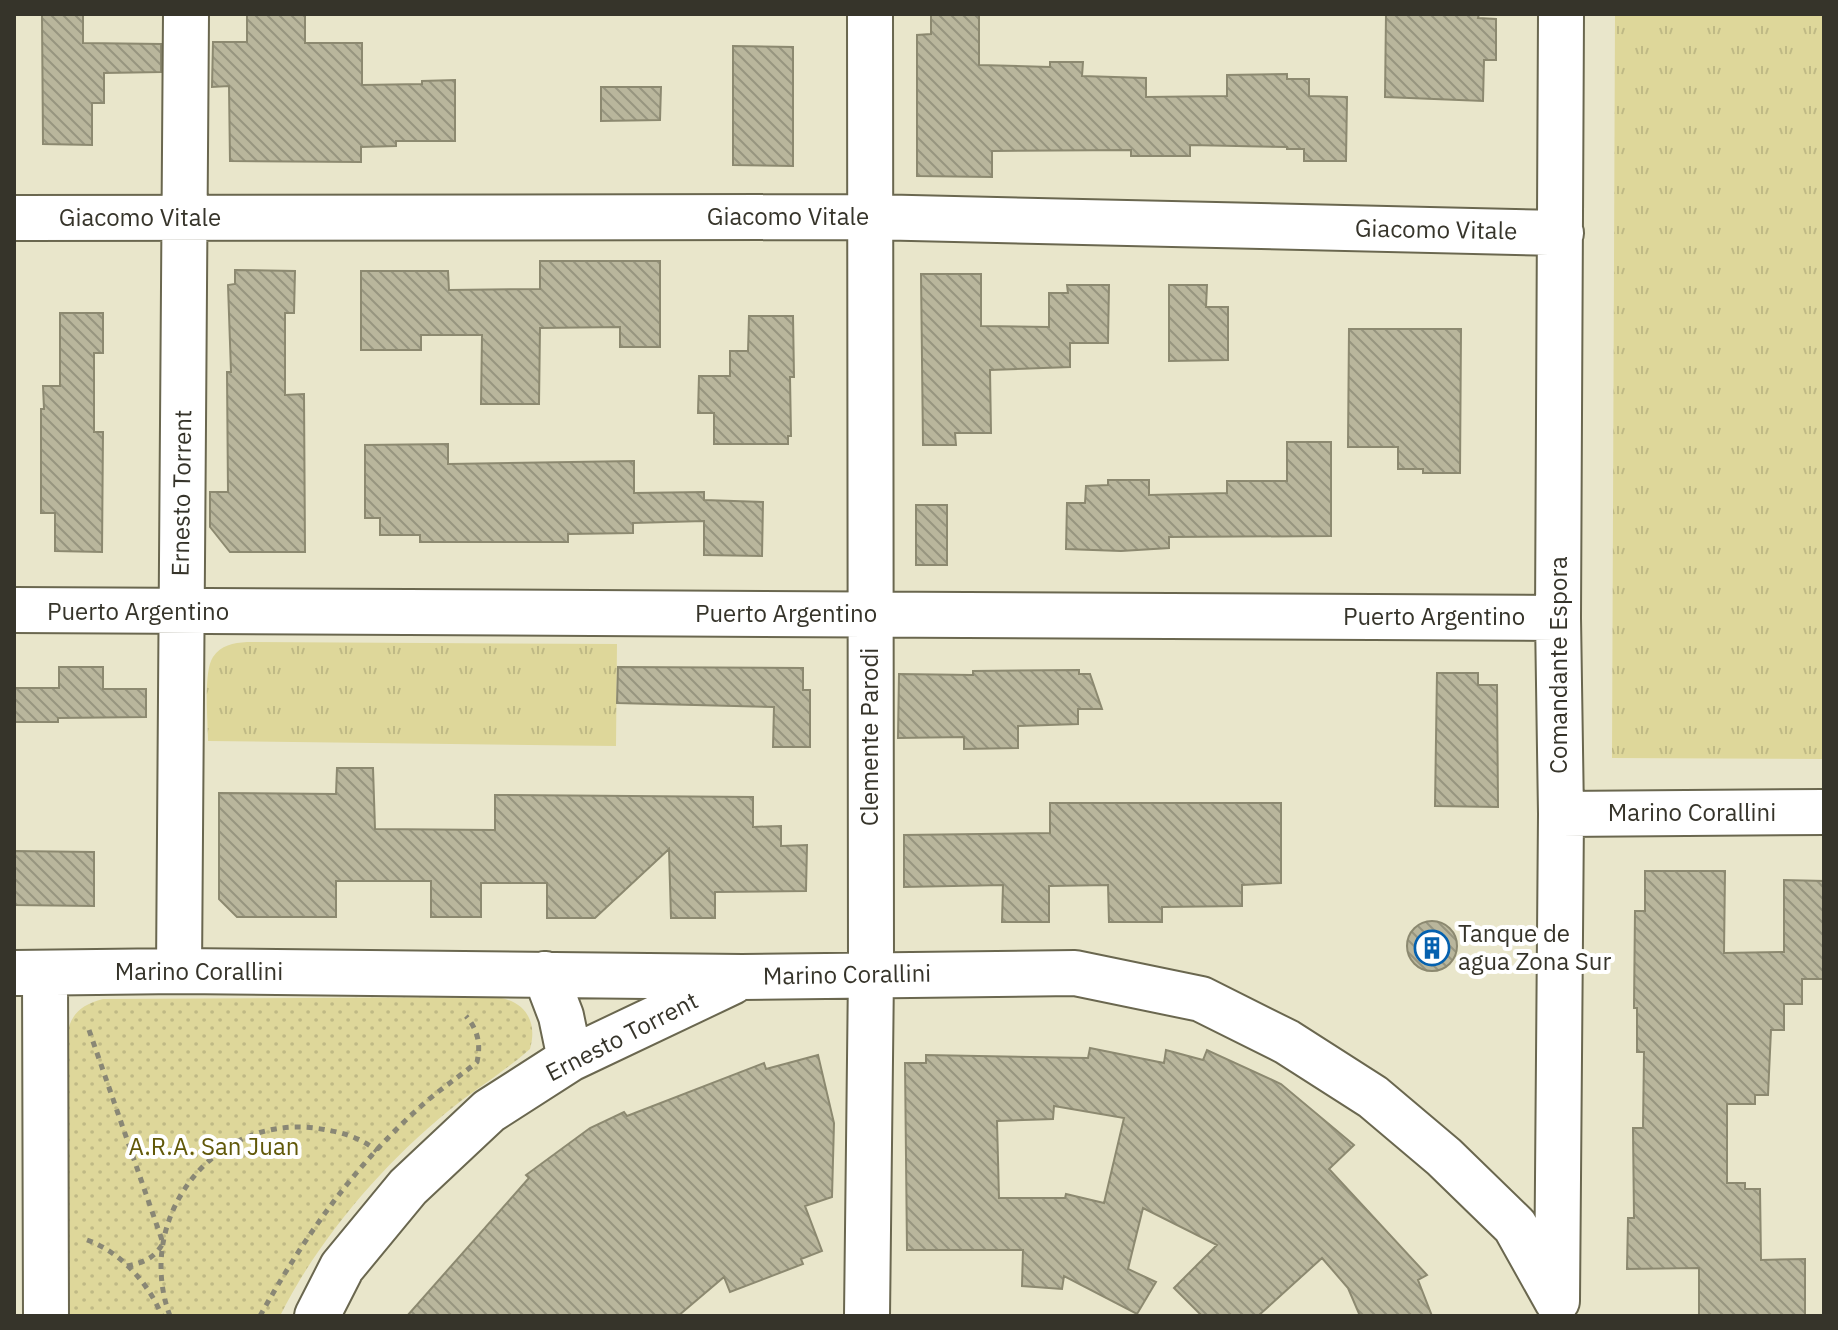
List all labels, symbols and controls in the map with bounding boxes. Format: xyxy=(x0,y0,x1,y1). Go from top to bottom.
street label: Giacomo Vitale xyxy=(707,200,869,232)
street label: Giacomo Vitale xyxy=(59,201,221,233)
street label: Giacomo Vitale xyxy=(1355,212,1518,246)
street label: Ernesto Torrent xyxy=(164,409,198,577)
street label: Comandante Espora xyxy=(1542,556,1574,774)
street label: Puerto Argentino xyxy=(47,595,229,627)
street label: Puerto Argentino xyxy=(695,597,877,629)
street label: Puerto Argentino xyxy=(1343,600,1525,632)
street label: Clemente Parodi xyxy=(853,648,885,826)
street label: Marino Corallini xyxy=(1608,796,1776,828)
place label: Tanque de agua Zona Sur xyxy=(1458,917,1611,977)
building icon: Tanque de agua Zona Sur xyxy=(1413,929,1451,967)
street label: Marino Corallini xyxy=(115,955,283,987)
street label: Marino Corallini xyxy=(763,957,931,991)
street label: Ernesto Torrent xyxy=(540,984,703,1088)
park label: A.R.A. San Juan xyxy=(129,1130,299,1162)

